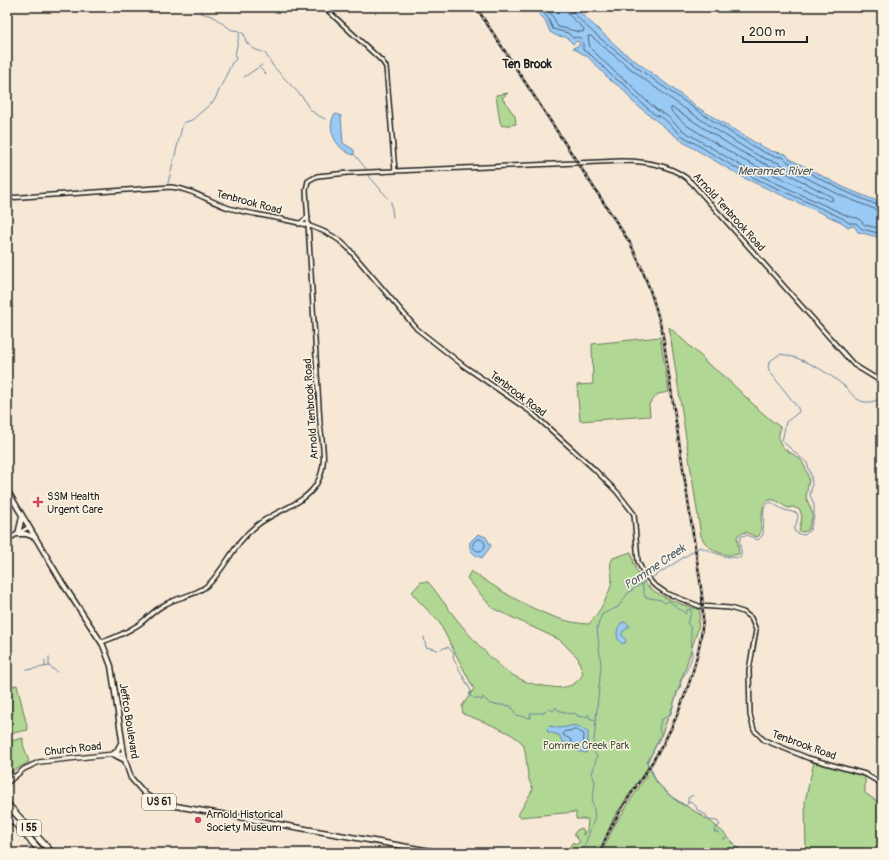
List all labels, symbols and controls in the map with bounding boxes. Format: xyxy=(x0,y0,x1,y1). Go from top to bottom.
scale bar xyxy=(743,18,807,44)
text: 200 m xyxy=(749,25,786,40)
district label: Ten Brook xyxy=(501,57,553,72)
water label: Meramec River xyxy=(738,164,814,179)
street label: Arnold Tenbrook Road xyxy=(690,170,768,254)
street label: Tenbrook Road xyxy=(215,187,283,217)
street label: Arnold Tenbrook Road xyxy=(301,358,321,460)
street label: Tenbrook Road xyxy=(487,368,549,420)
place label: SSM Health Urgent Care xyxy=(47,490,103,516)
marker: SSM Health Urgent Care xyxy=(32,496,44,508)
water label: Pomme Creek xyxy=(621,540,689,593)
street label: Jeffco Boulevard xyxy=(117,682,141,760)
street label: Tenbrook Road xyxy=(770,727,838,763)
park label: Pomme Creek Park xyxy=(543,739,630,752)
street label: Church Road xyxy=(44,740,102,758)
road number: US 61 xyxy=(142,794,176,810)
place label: Arnold Historical Society Museum xyxy=(206,808,283,834)
marker: Arnold Historical Society Museum xyxy=(193,815,203,825)
road number: I 55 xyxy=(17,820,41,836)

